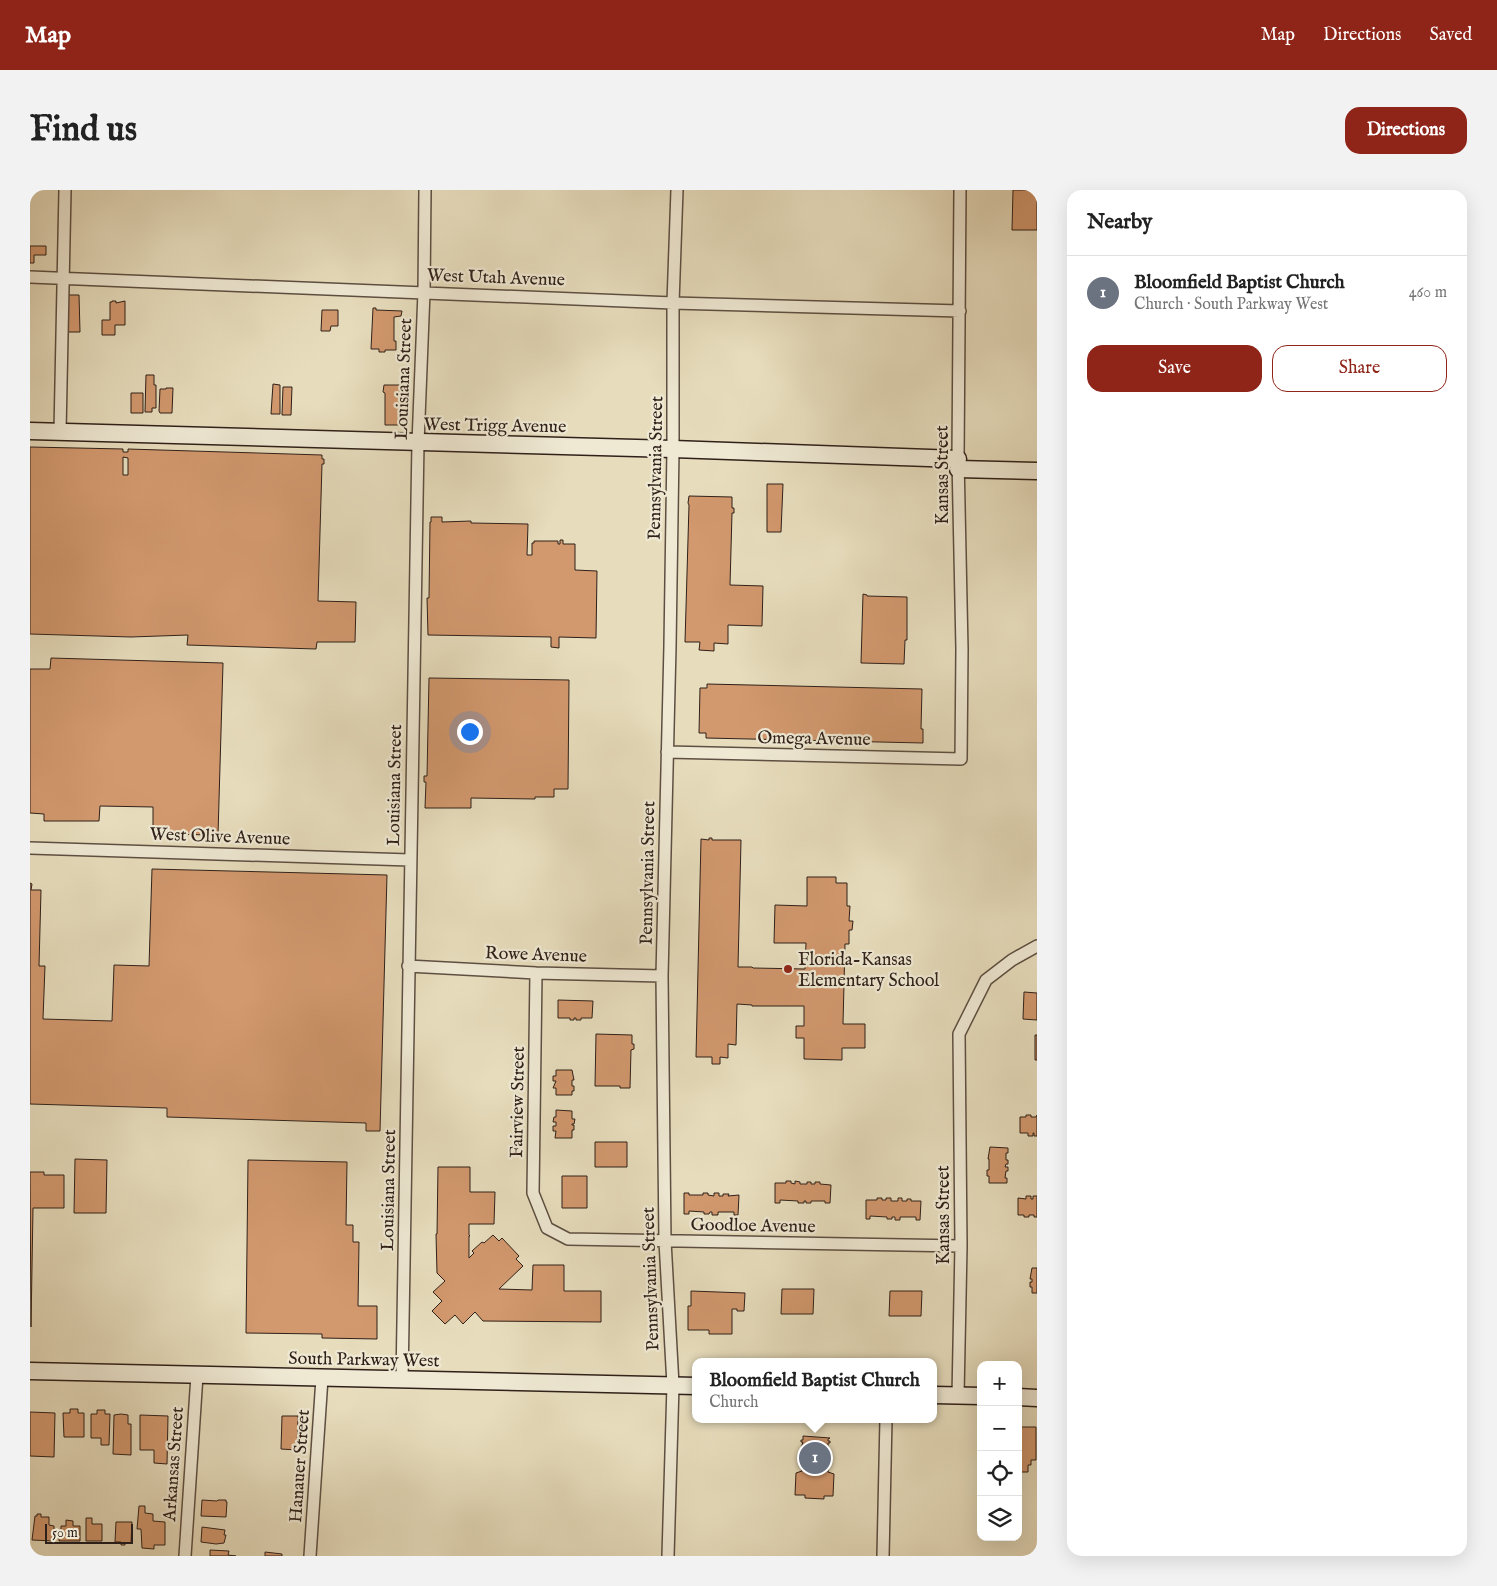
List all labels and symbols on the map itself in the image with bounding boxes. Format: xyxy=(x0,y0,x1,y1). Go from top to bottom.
street label: West Utah Avenue xyxy=(426,265,565,292)
street label: Louisiana Street xyxy=(391,318,418,440)
street label: Pennsylvania Street xyxy=(644,396,669,540)
street label: West Trigg Avenue xyxy=(423,414,566,439)
street label: Kansas Street xyxy=(932,425,955,525)
your location xyxy=(457,719,483,745)
street label: Louisiana Street xyxy=(383,724,408,846)
street label: Omega Avenue xyxy=(757,727,871,752)
street label: Pennsylvania Street xyxy=(636,801,661,945)
street label: West Olive Avenue xyxy=(149,824,291,851)
street label: Rowe Avenue xyxy=(485,942,587,969)
place label: Florida-Kansas Elementary School xyxy=(798,949,939,993)
marker: Florida-Kansas Elementary School xyxy=(782,963,794,975)
street label: Fairview Street xyxy=(506,1046,531,1158)
street label: Louisiana Street xyxy=(377,1129,402,1251)
street label: Kansas Street xyxy=(933,1165,956,1265)
street label: Pennsylvania Street xyxy=(637,1207,666,1351)
street label: Goodloe Avenue xyxy=(690,1214,816,1239)
street label: South Parkway West xyxy=(288,1348,440,1373)
street label: Arkansas Street xyxy=(159,1406,190,1523)
street label: Hanauer Street xyxy=(285,1409,316,1524)
pin: 1 xyxy=(799,1439,831,1477)
scale bar xyxy=(45,1521,132,1544)

